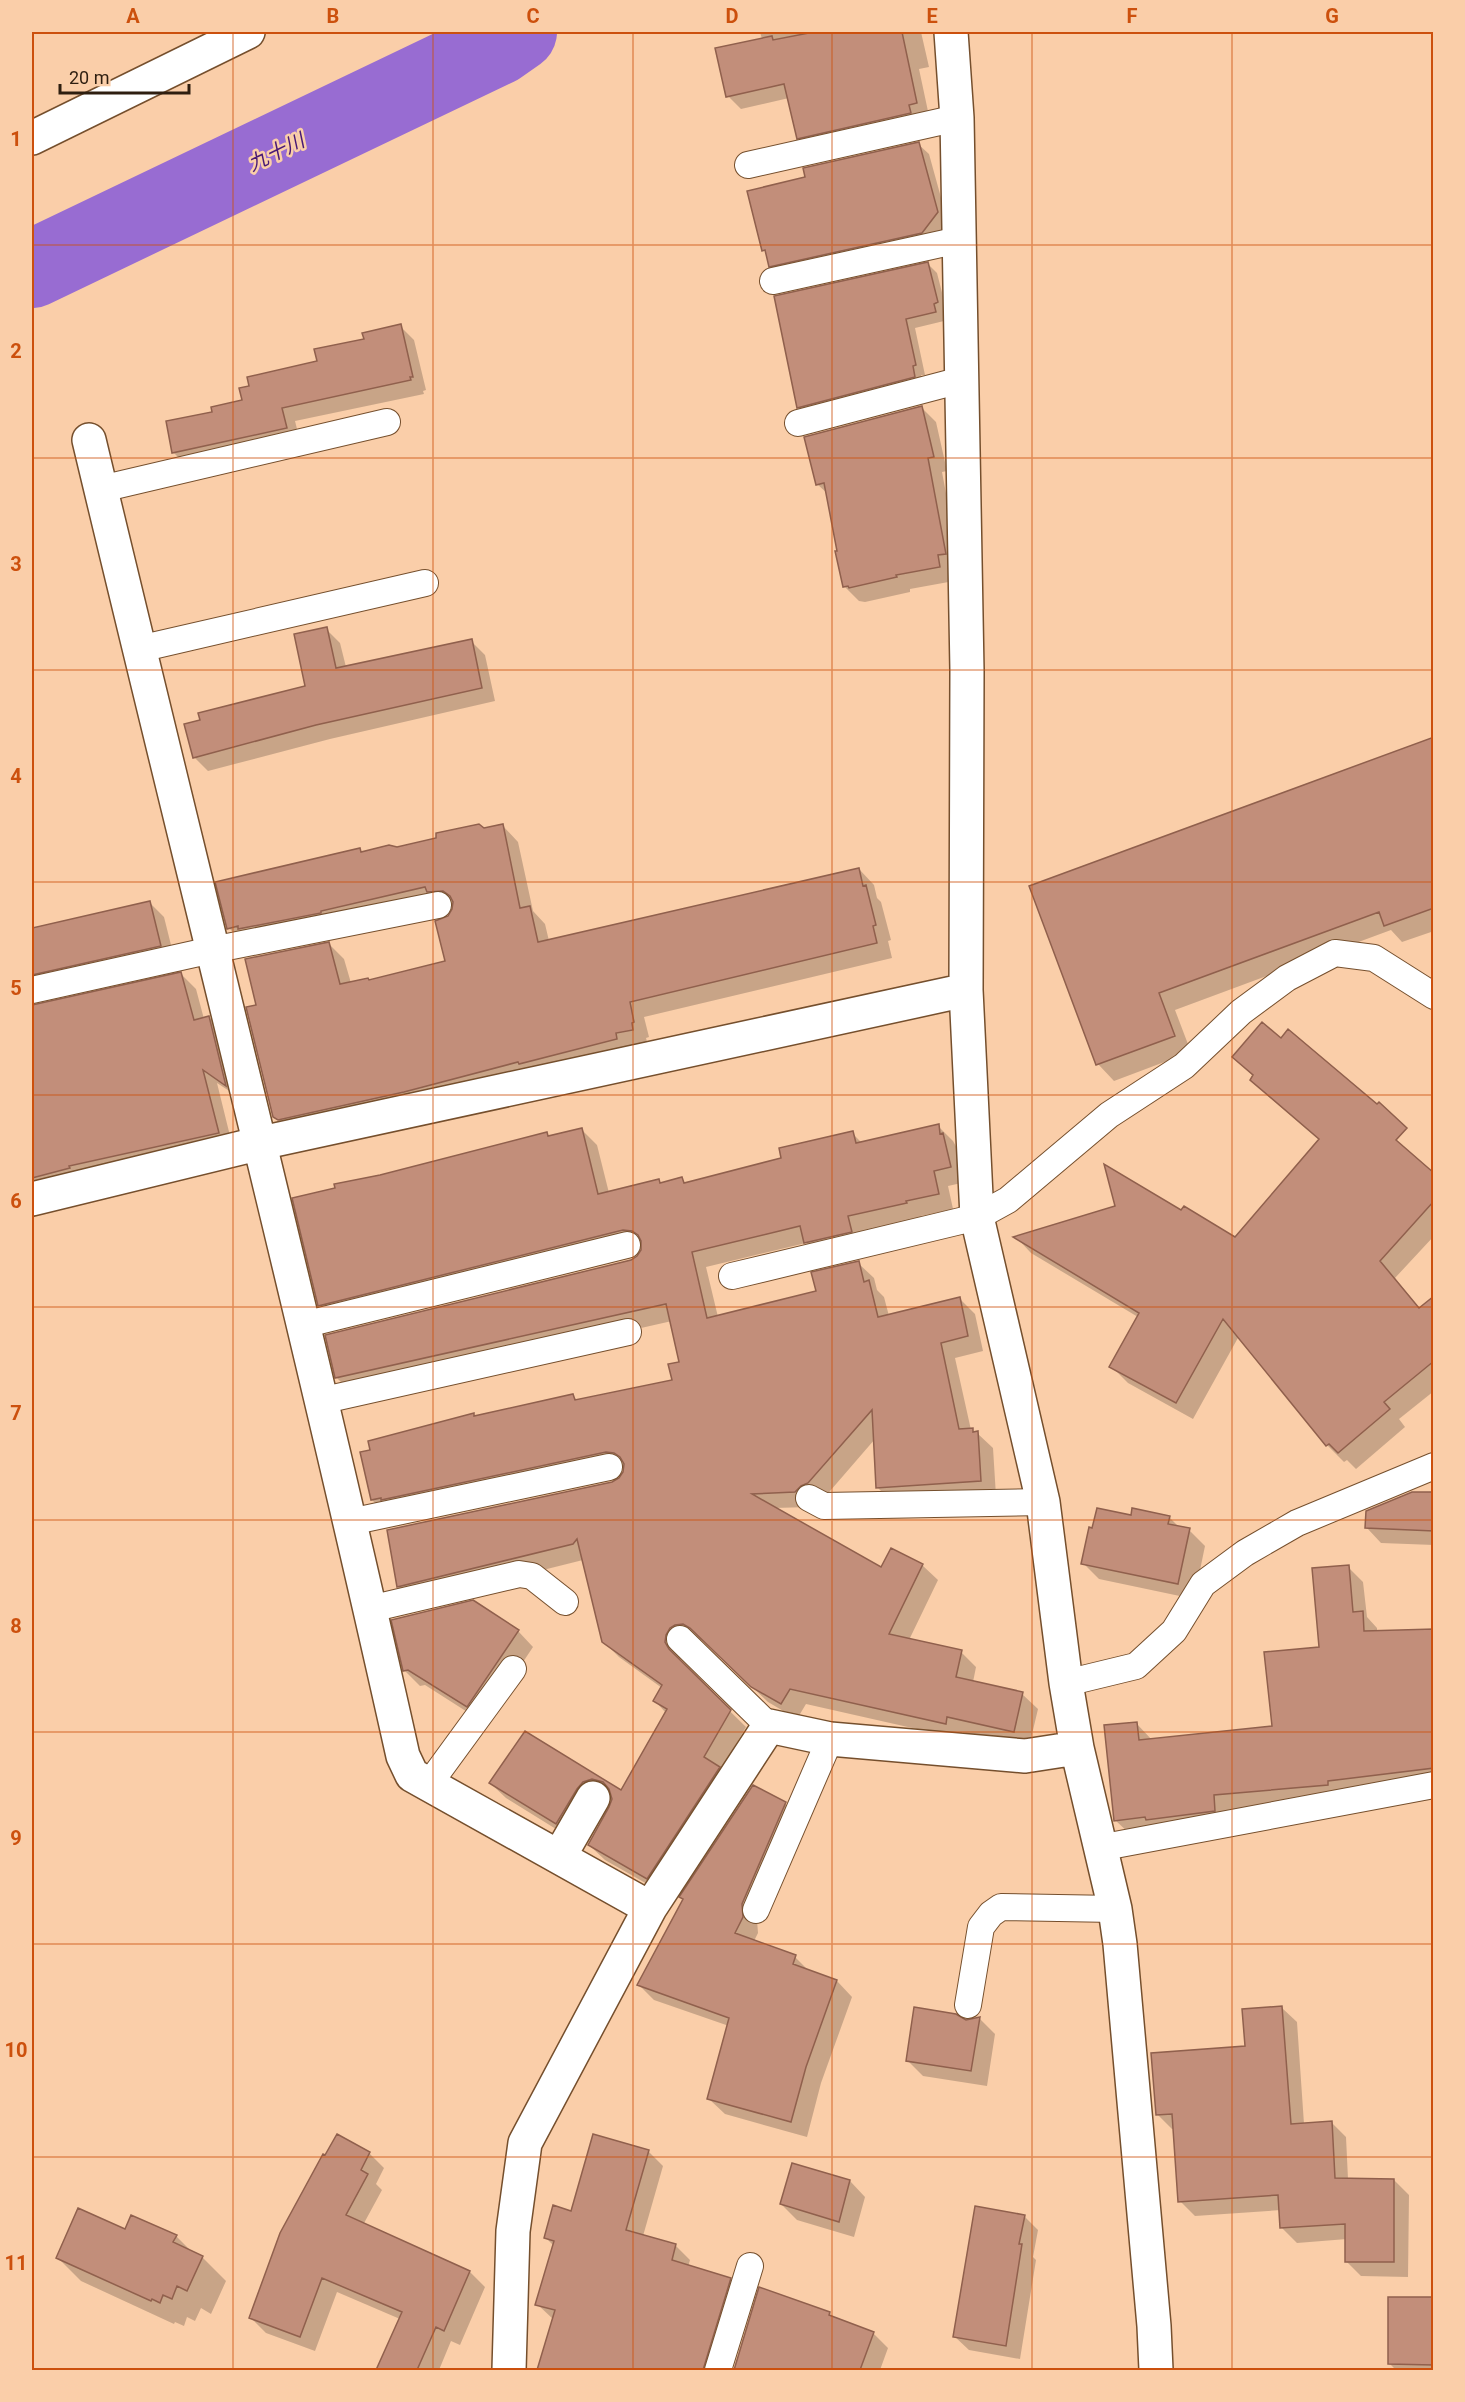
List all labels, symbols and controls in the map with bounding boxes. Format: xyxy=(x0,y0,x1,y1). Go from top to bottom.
text: A xyxy=(126,4,140,28)
text: B xyxy=(327,4,339,28)
text: C xyxy=(526,4,540,28)
text: D xyxy=(726,4,739,28)
text: E xyxy=(926,4,938,28)
text: F xyxy=(1127,4,1138,28)
text: G xyxy=(1325,4,1339,28)
scale bar xyxy=(60,57,189,95)
text: 20 m xyxy=(69,67,109,88)
text: 1 xyxy=(10,127,22,151)
water label: 九十川 xyxy=(244,127,310,176)
text: 2 xyxy=(10,339,22,363)
text: 3 xyxy=(10,552,22,576)
text: 4 xyxy=(10,764,22,788)
text: 5 xyxy=(10,976,22,1000)
text: 6 xyxy=(10,1189,22,1213)
text: 7 xyxy=(10,1401,22,1425)
text: 8 xyxy=(10,1614,22,1638)
text: 9 xyxy=(10,1826,22,1850)
text: 10 xyxy=(5,2038,27,2062)
text: 11 xyxy=(5,2251,27,2275)

